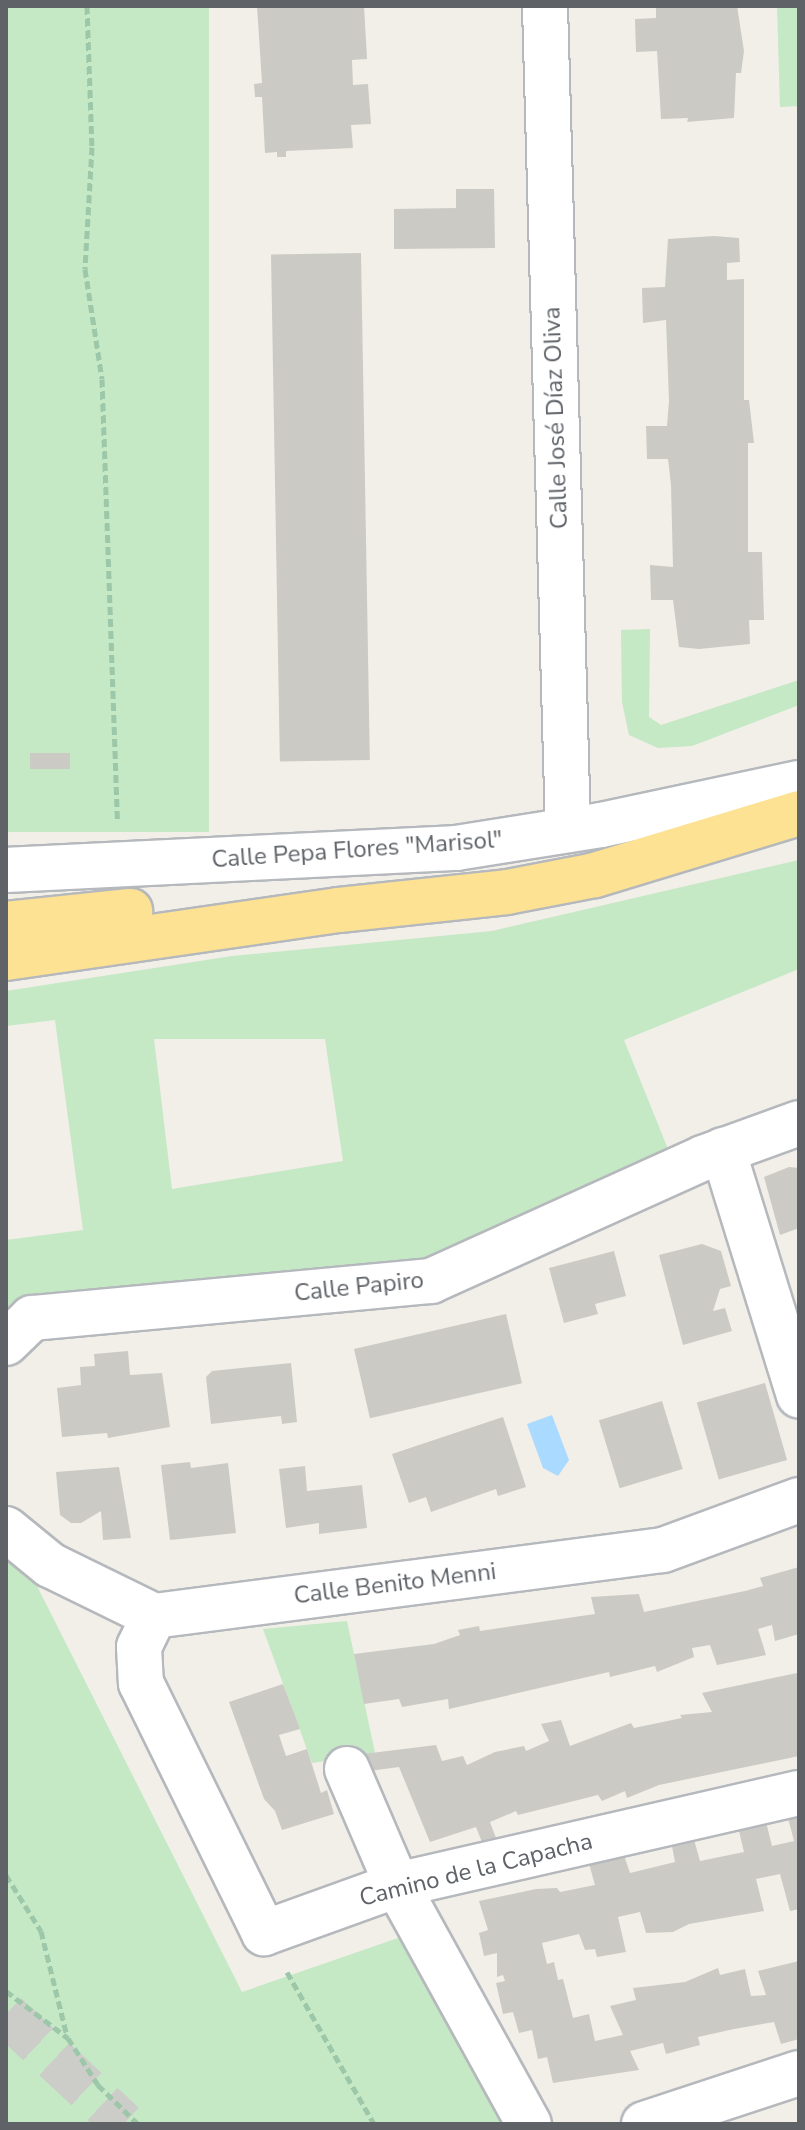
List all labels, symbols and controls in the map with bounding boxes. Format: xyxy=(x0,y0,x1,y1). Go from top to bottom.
street label: Calle José Díaz Oliva xyxy=(538,306,574,530)
street label: Calle Pepa Flores "Marisol" xyxy=(211,825,503,875)
street label: Calle Papiro xyxy=(293,1266,425,1308)
street label: Calle Benito Menni xyxy=(292,1557,498,1611)
street label: Camino de la Capacha xyxy=(356,1827,596,1913)

